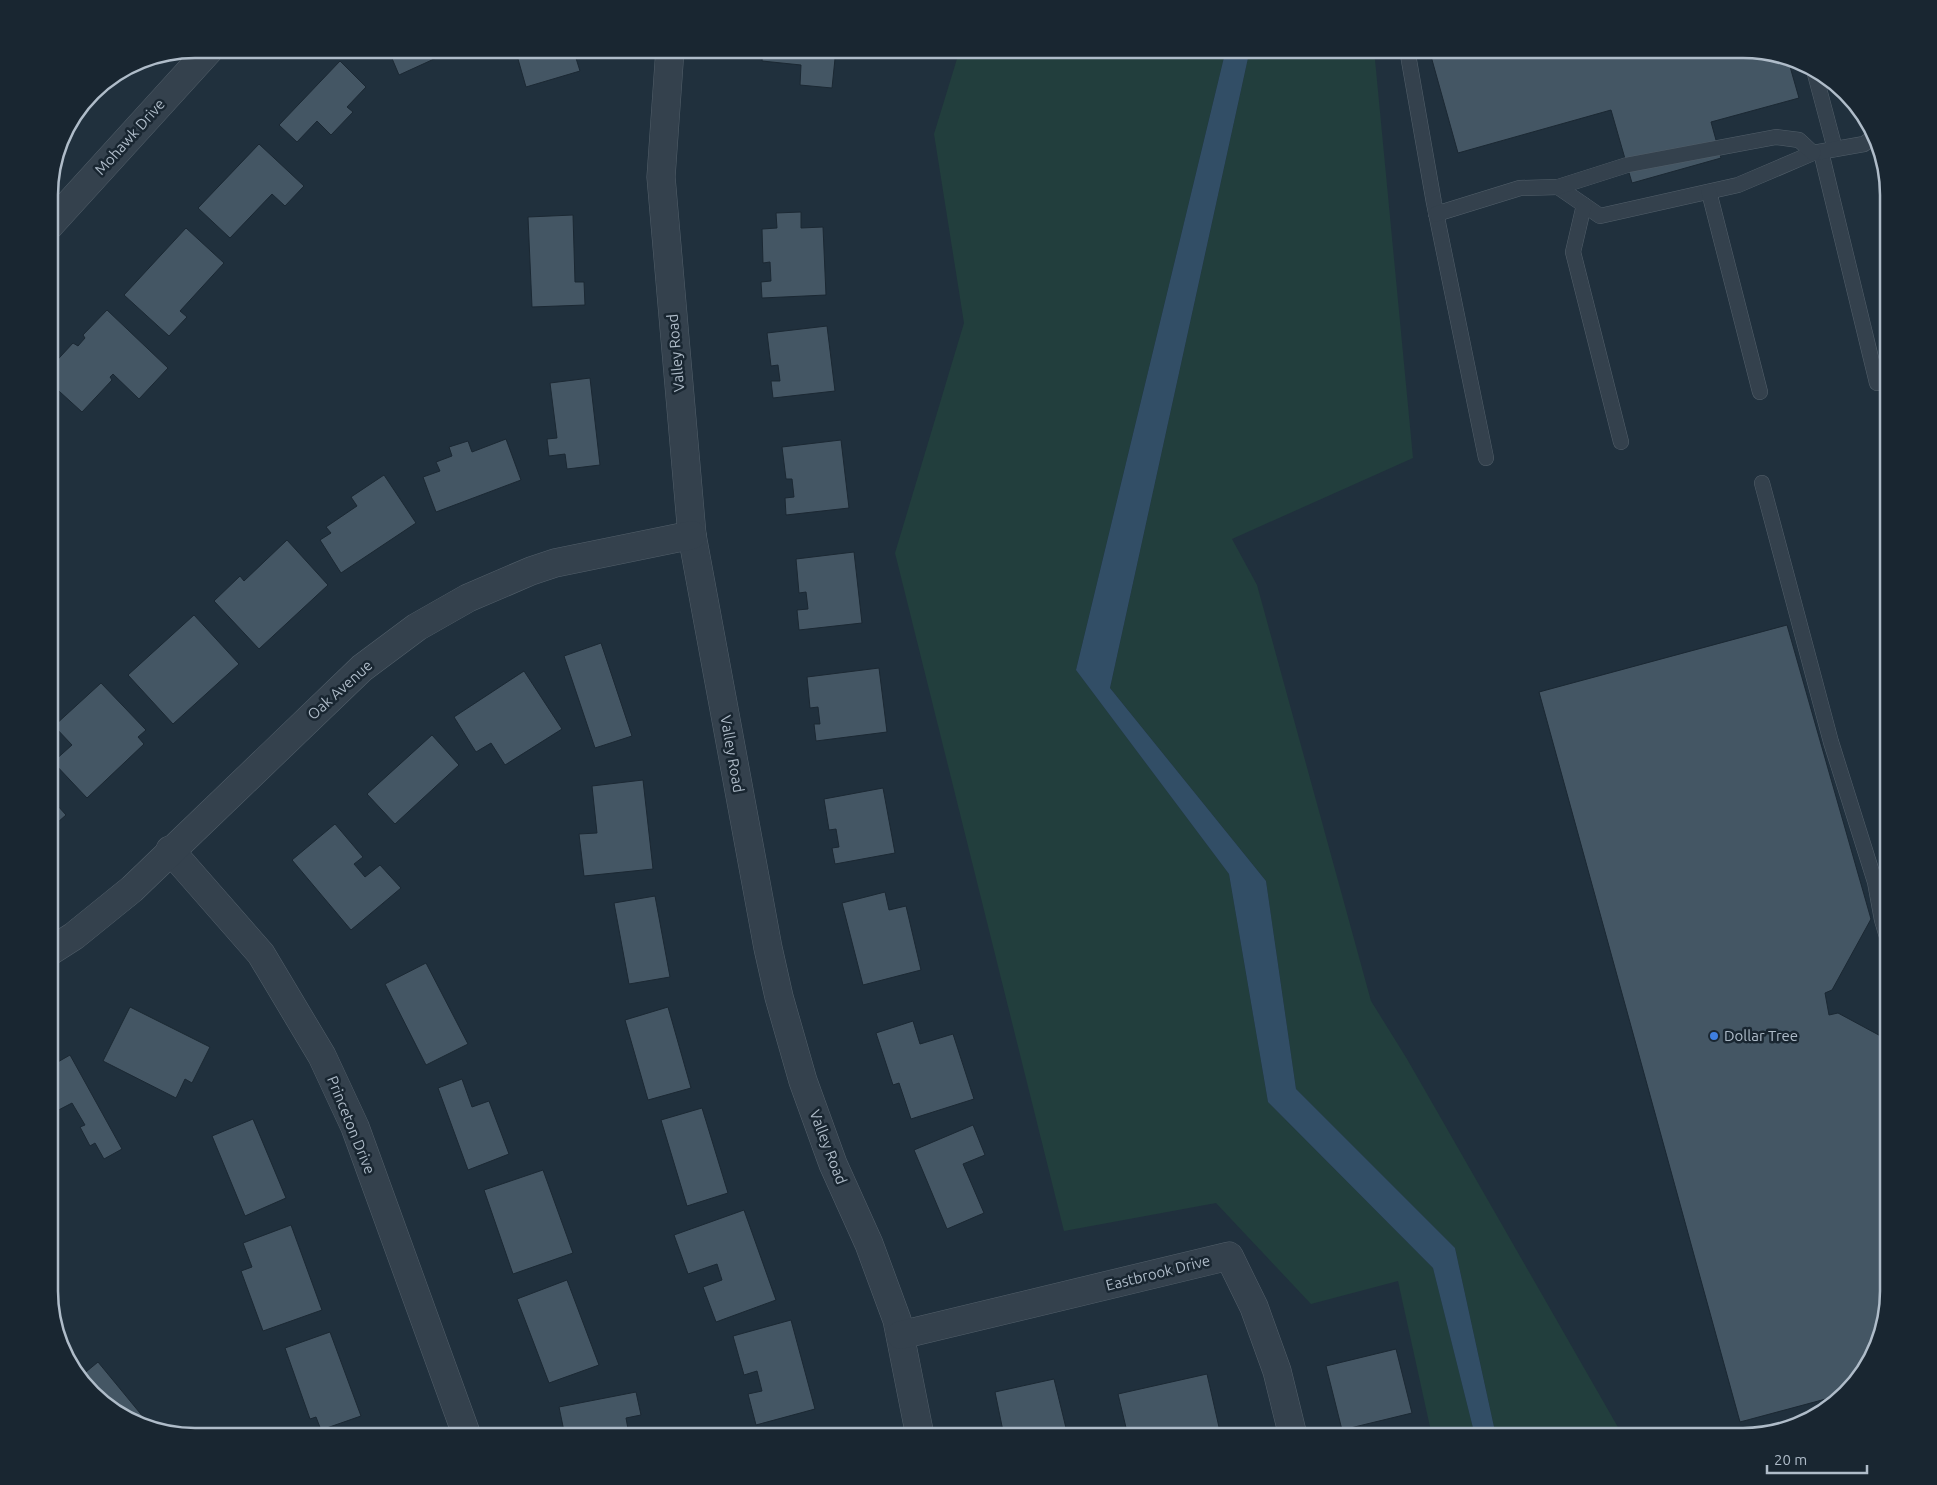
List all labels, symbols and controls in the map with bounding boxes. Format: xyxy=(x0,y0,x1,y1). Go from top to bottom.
street label: Mohawk Drive xyxy=(91,95,168,178)
street label: Valley Road xyxy=(664,313,687,393)
street label: Oak Avenue xyxy=(304,656,375,723)
street label: Valley Road xyxy=(717,714,748,794)
place label: Dollar Tree xyxy=(1724,1027,1798,1044)
marker: Dollar Tree xyxy=(1708,1030,1720,1042)
street label: Princeton Drive xyxy=(324,1073,379,1176)
street label: Valley Road xyxy=(806,1107,850,1186)
street label: Eastbrook Drive xyxy=(1104,1251,1212,1294)
scale bar xyxy=(1767,1442,1867,1474)
text: 20 m xyxy=(1774,1451,1807,1468)

